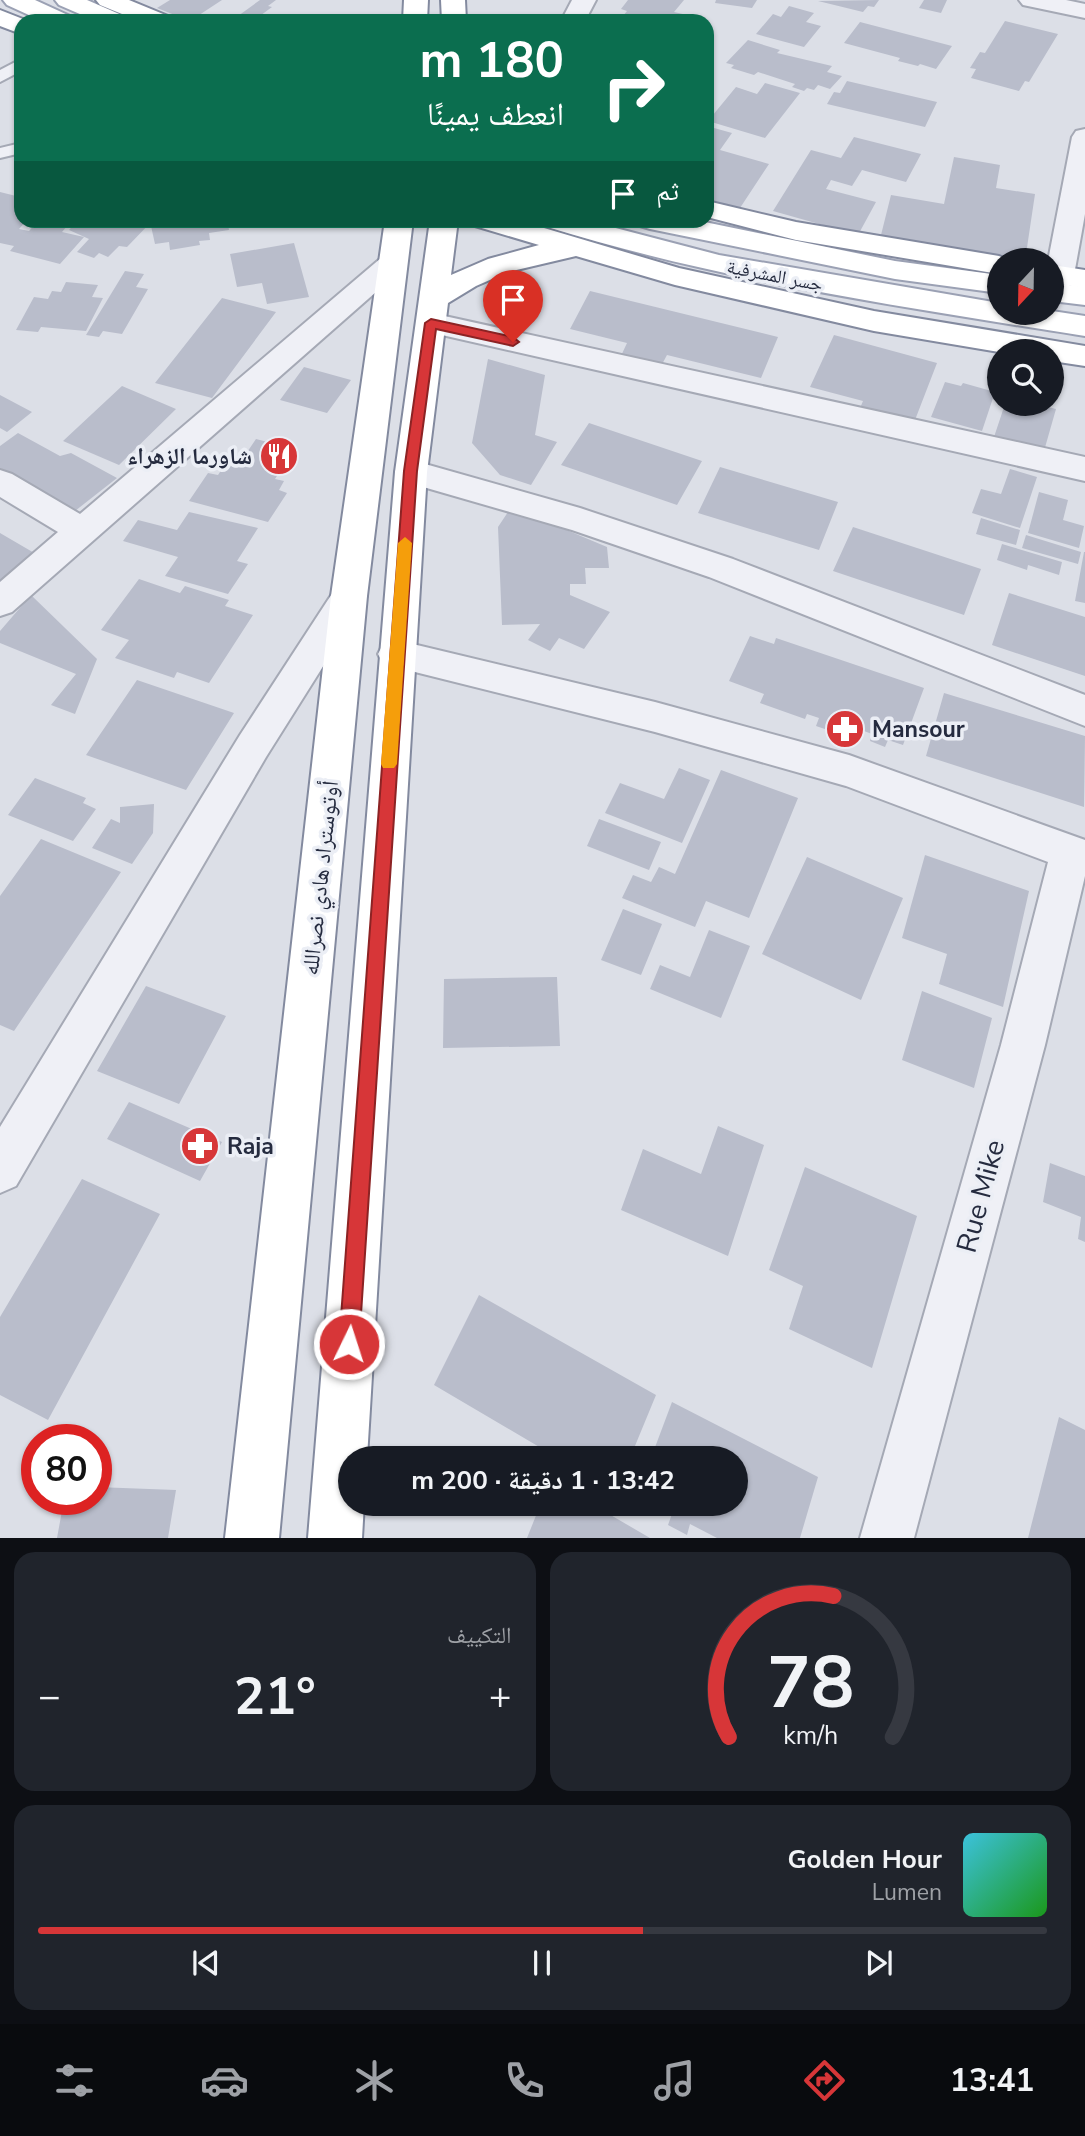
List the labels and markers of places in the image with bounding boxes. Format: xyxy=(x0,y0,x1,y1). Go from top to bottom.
pin xyxy=(483,270,543,342)
restaurant icon: شاورما الزهراء xyxy=(258,435,300,477)
place label: شاورما الزهراء xyxy=(127,441,252,472)
pharmacy icon: Mansour xyxy=(824,708,866,750)
place label: Mansour xyxy=(872,714,965,745)
pharmacy icon: Raja xyxy=(179,1125,221,1167)
place label: Raja xyxy=(227,1131,274,1162)

